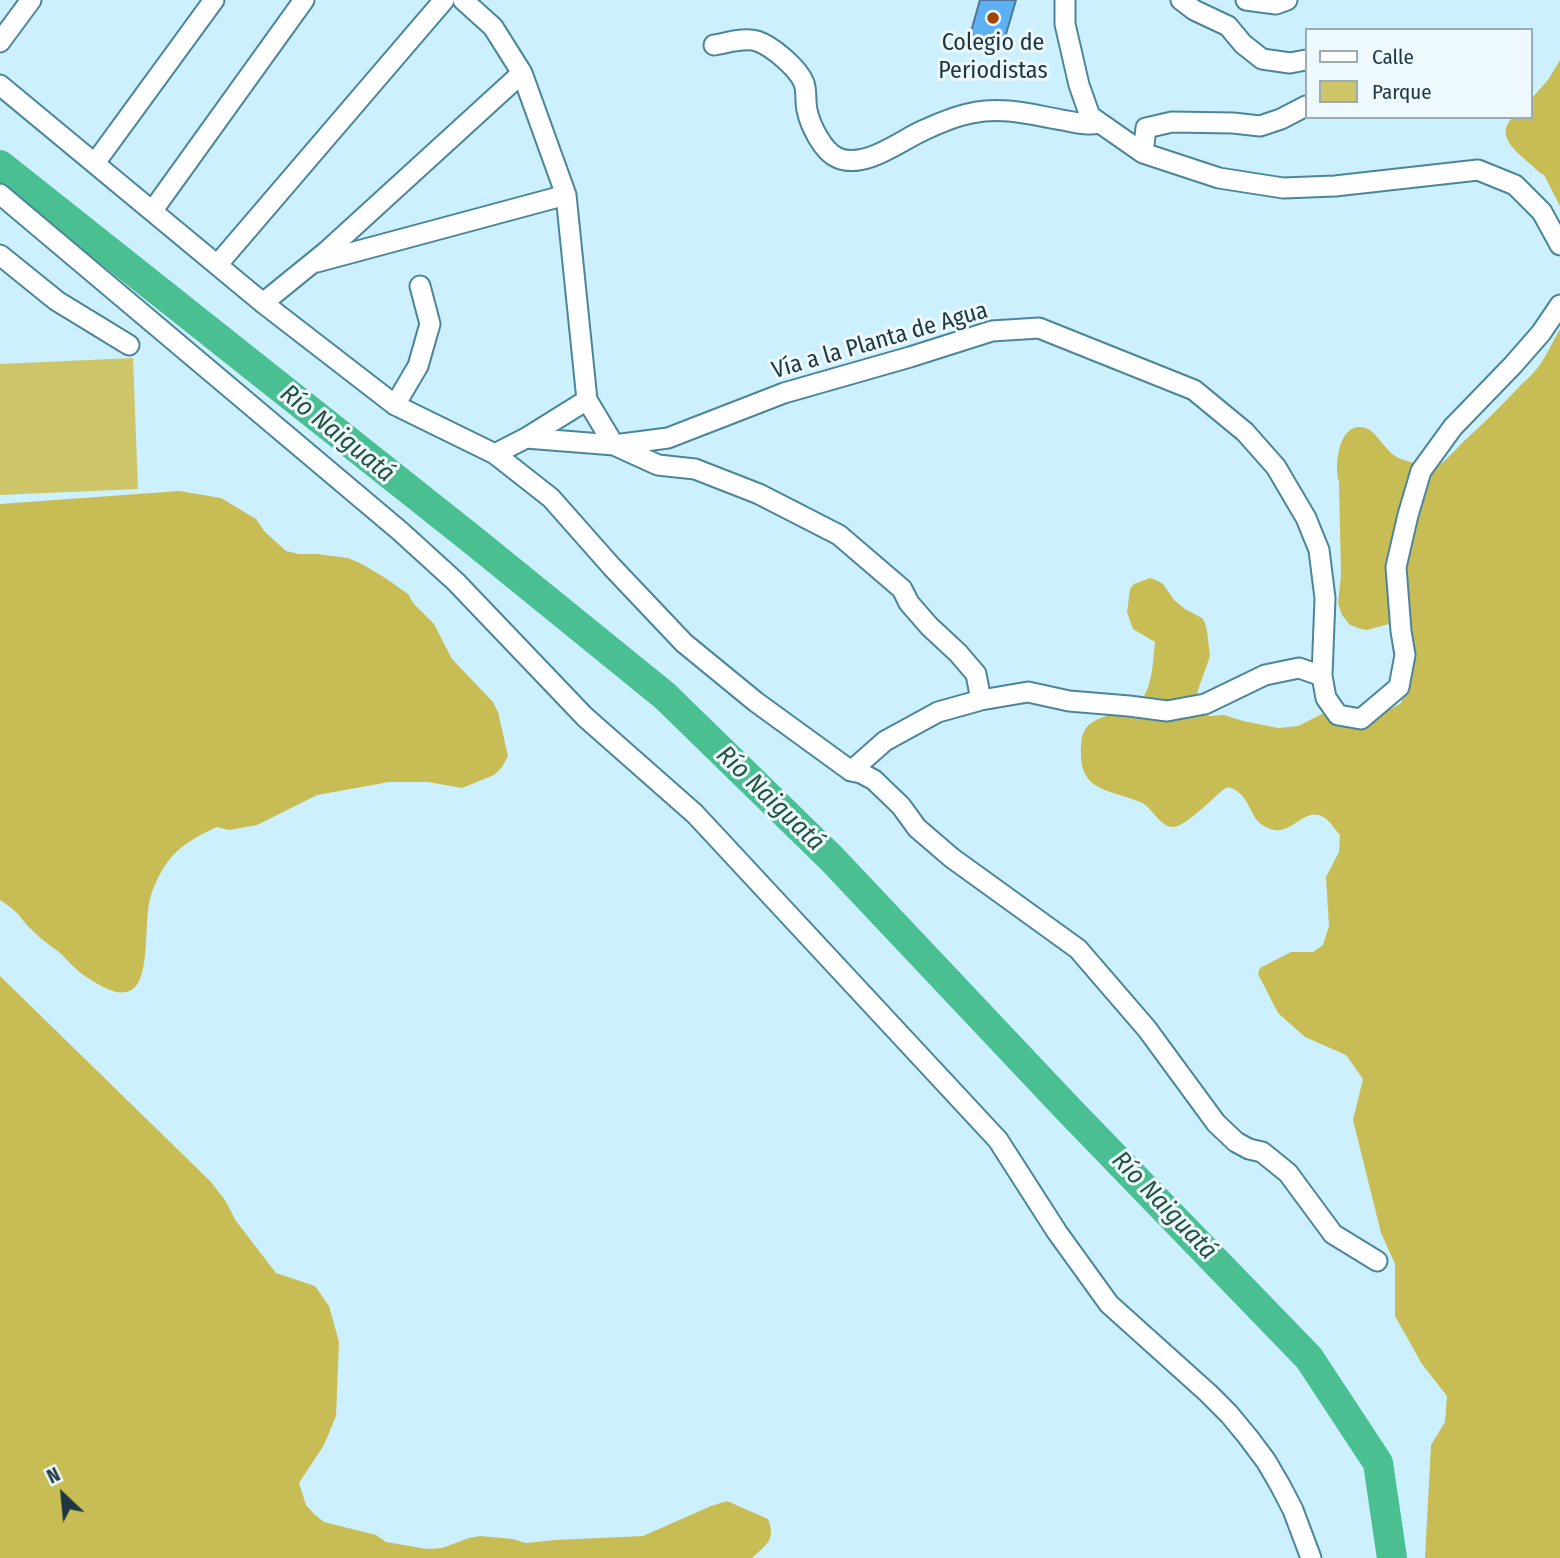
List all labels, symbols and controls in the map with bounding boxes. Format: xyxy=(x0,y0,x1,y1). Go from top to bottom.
marker: Colegio de Periodistas xyxy=(985,10,1001,26)
legend xyxy=(1304,28,1532,119)
place label: Colegio de Periodistas xyxy=(938,29,1048,85)
text: Calle xyxy=(1372,44,1414,70)
text: Parque xyxy=(1372,79,1432,105)
street label: Vía a la Planta de Agua xyxy=(769,296,991,386)
water label: Río Naiguatá xyxy=(274,378,400,490)
water label: Río Naiguatá xyxy=(709,740,831,858)
water label: Río Naiguatá xyxy=(1105,1145,1223,1267)
north arrow xyxy=(28,1460,98,1530)
text: N xyxy=(43,1463,64,1489)

